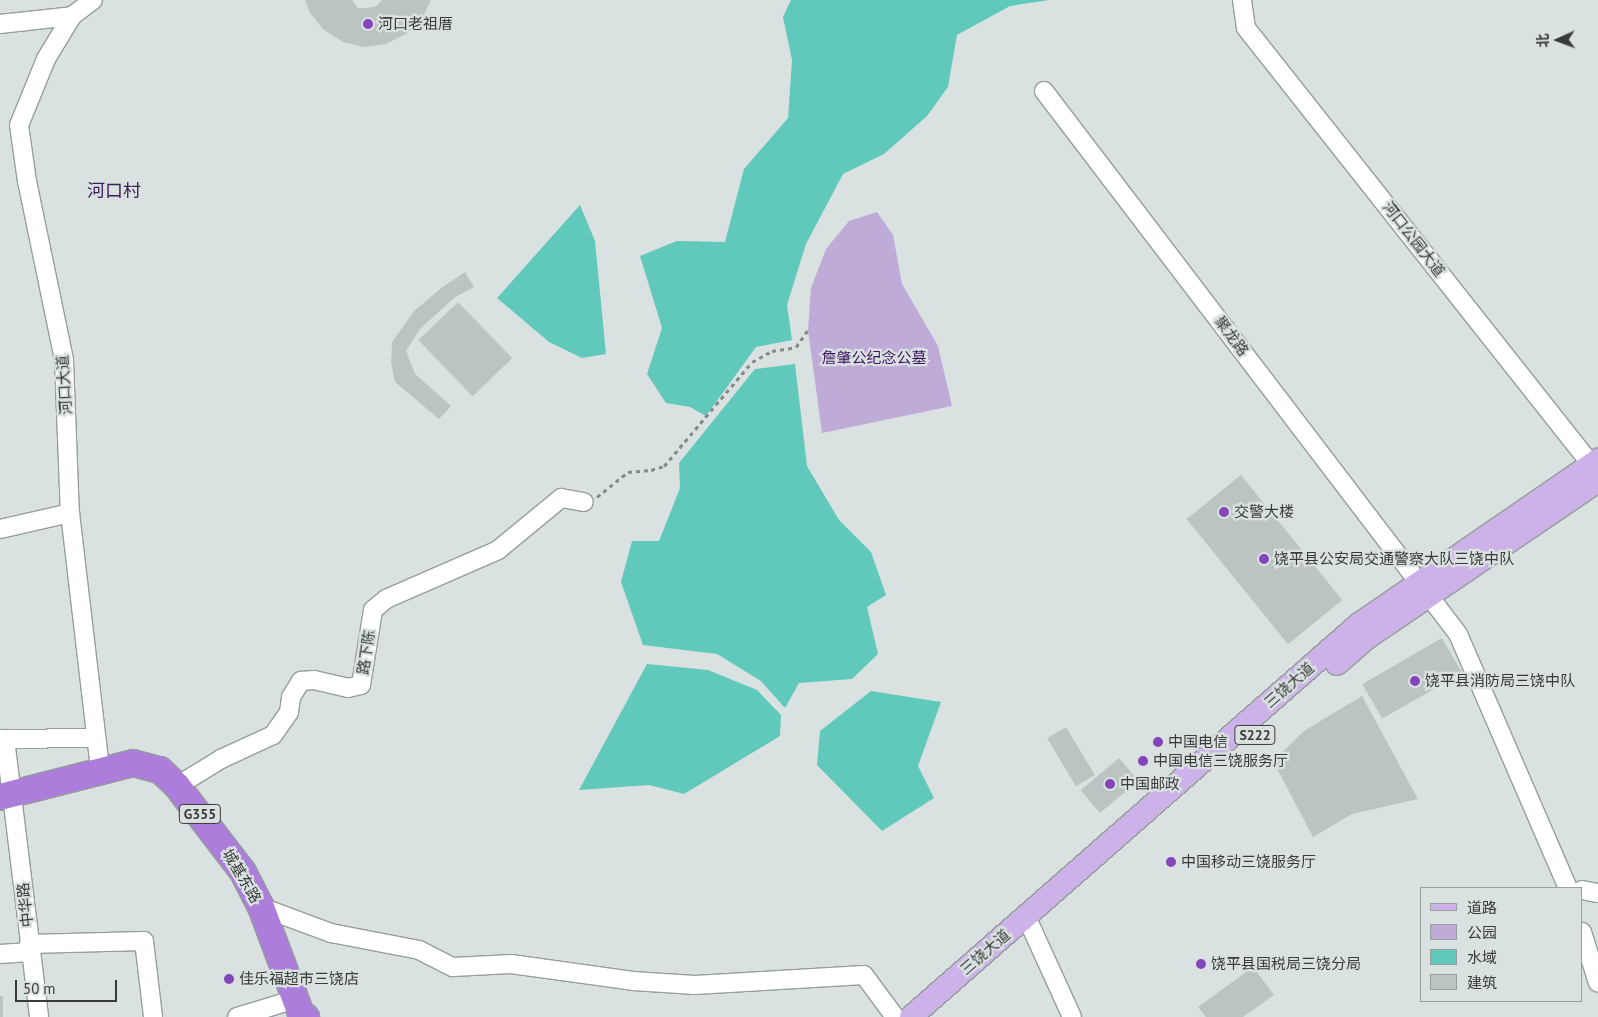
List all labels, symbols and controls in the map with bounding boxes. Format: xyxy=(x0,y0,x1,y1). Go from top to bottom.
place label: 河口老祖厝 xyxy=(378,15,453,33)
north arrow xyxy=(1533,15,1583,65)
marker: 河口老祖厝 xyxy=(362,18,374,30)
text: 北 xyxy=(1534,33,1552,48)
district label: 河口村 xyxy=(87,180,141,202)
street label: 河口公园大道 xyxy=(1379,198,1449,280)
street label: 聚龙路 xyxy=(1211,313,1253,359)
park label: 詹肇公纪念公墓 xyxy=(822,349,926,367)
street label: 河口大道 xyxy=(53,354,75,416)
place label: 交警大楼 xyxy=(1234,503,1294,521)
marker: 交警大楼 xyxy=(1218,506,1230,518)
place label: 饶平县公安局交通警察大队三饶中队 xyxy=(1274,550,1514,568)
marker: 饶平县公安局交通警察大队三饶中队 xyxy=(1258,553,1270,565)
street label: 路下陈 xyxy=(354,628,378,676)
street label: 三饶大道 xyxy=(1260,659,1318,711)
place label: 饶平县消防局三饶中队 xyxy=(1425,672,1575,690)
marker: 饶平县消防局三饶中队 xyxy=(1409,675,1421,687)
road number: S222 xyxy=(1234,724,1276,746)
place label: 中国电信 xyxy=(1168,733,1228,751)
marker: 中国电信 xyxy=(1152,736,1164,748)
place label: 中国电信三饶服务厅 xyxy=(1153,752,1288,770)
marker: 中国电信三饶服务厅 xyxy=(1137,755,1149,767)
place label: 中国邮政 xyxy=(1120,775,1180,793)
marker: 中国邮政 xyxy=(1104,778,1116,790)
road number: G355 xyxy=(179,802,221,826)
street label: 城基东路 xyxy=(219,846,265,906)
place label: 中国移动三饶服务厅 xyxy=(1181,853,1316,871)
marker: 中国移动三饶服务厅 xyxy=(1165,856,1177,868)
street label: 中华路 xyxy=(14,882,36,928)
legend xyxy=(1420,887,1583,1002)
text: 道路 xyxy=(1467,898,1497,917)
text: 公园 xyxy=(1467,923,1497,942)
street label: 三饶大道 xyxy=(956,926,1014,978)
text: 水域 xyxy=(1467,948,1497,967)
place label: 饶平县国税局三饶分局 xyxy=(1211,955,1361,973)
marker: 饶平县国税局三饶分局 xyxy=(1195,958,1207,970)
scale bar xyxy=(18,970,120,1002)
place label: 佳乐福超市三饶店 xyxy=(239,970,359,988)
marker: 佳乐福超市三饶店 xyxy=(223,973,235,985)
text: 建筑 xyxy=(1467,973,1497,992)
text: 50 m xyxy=(23,979,56,998)

